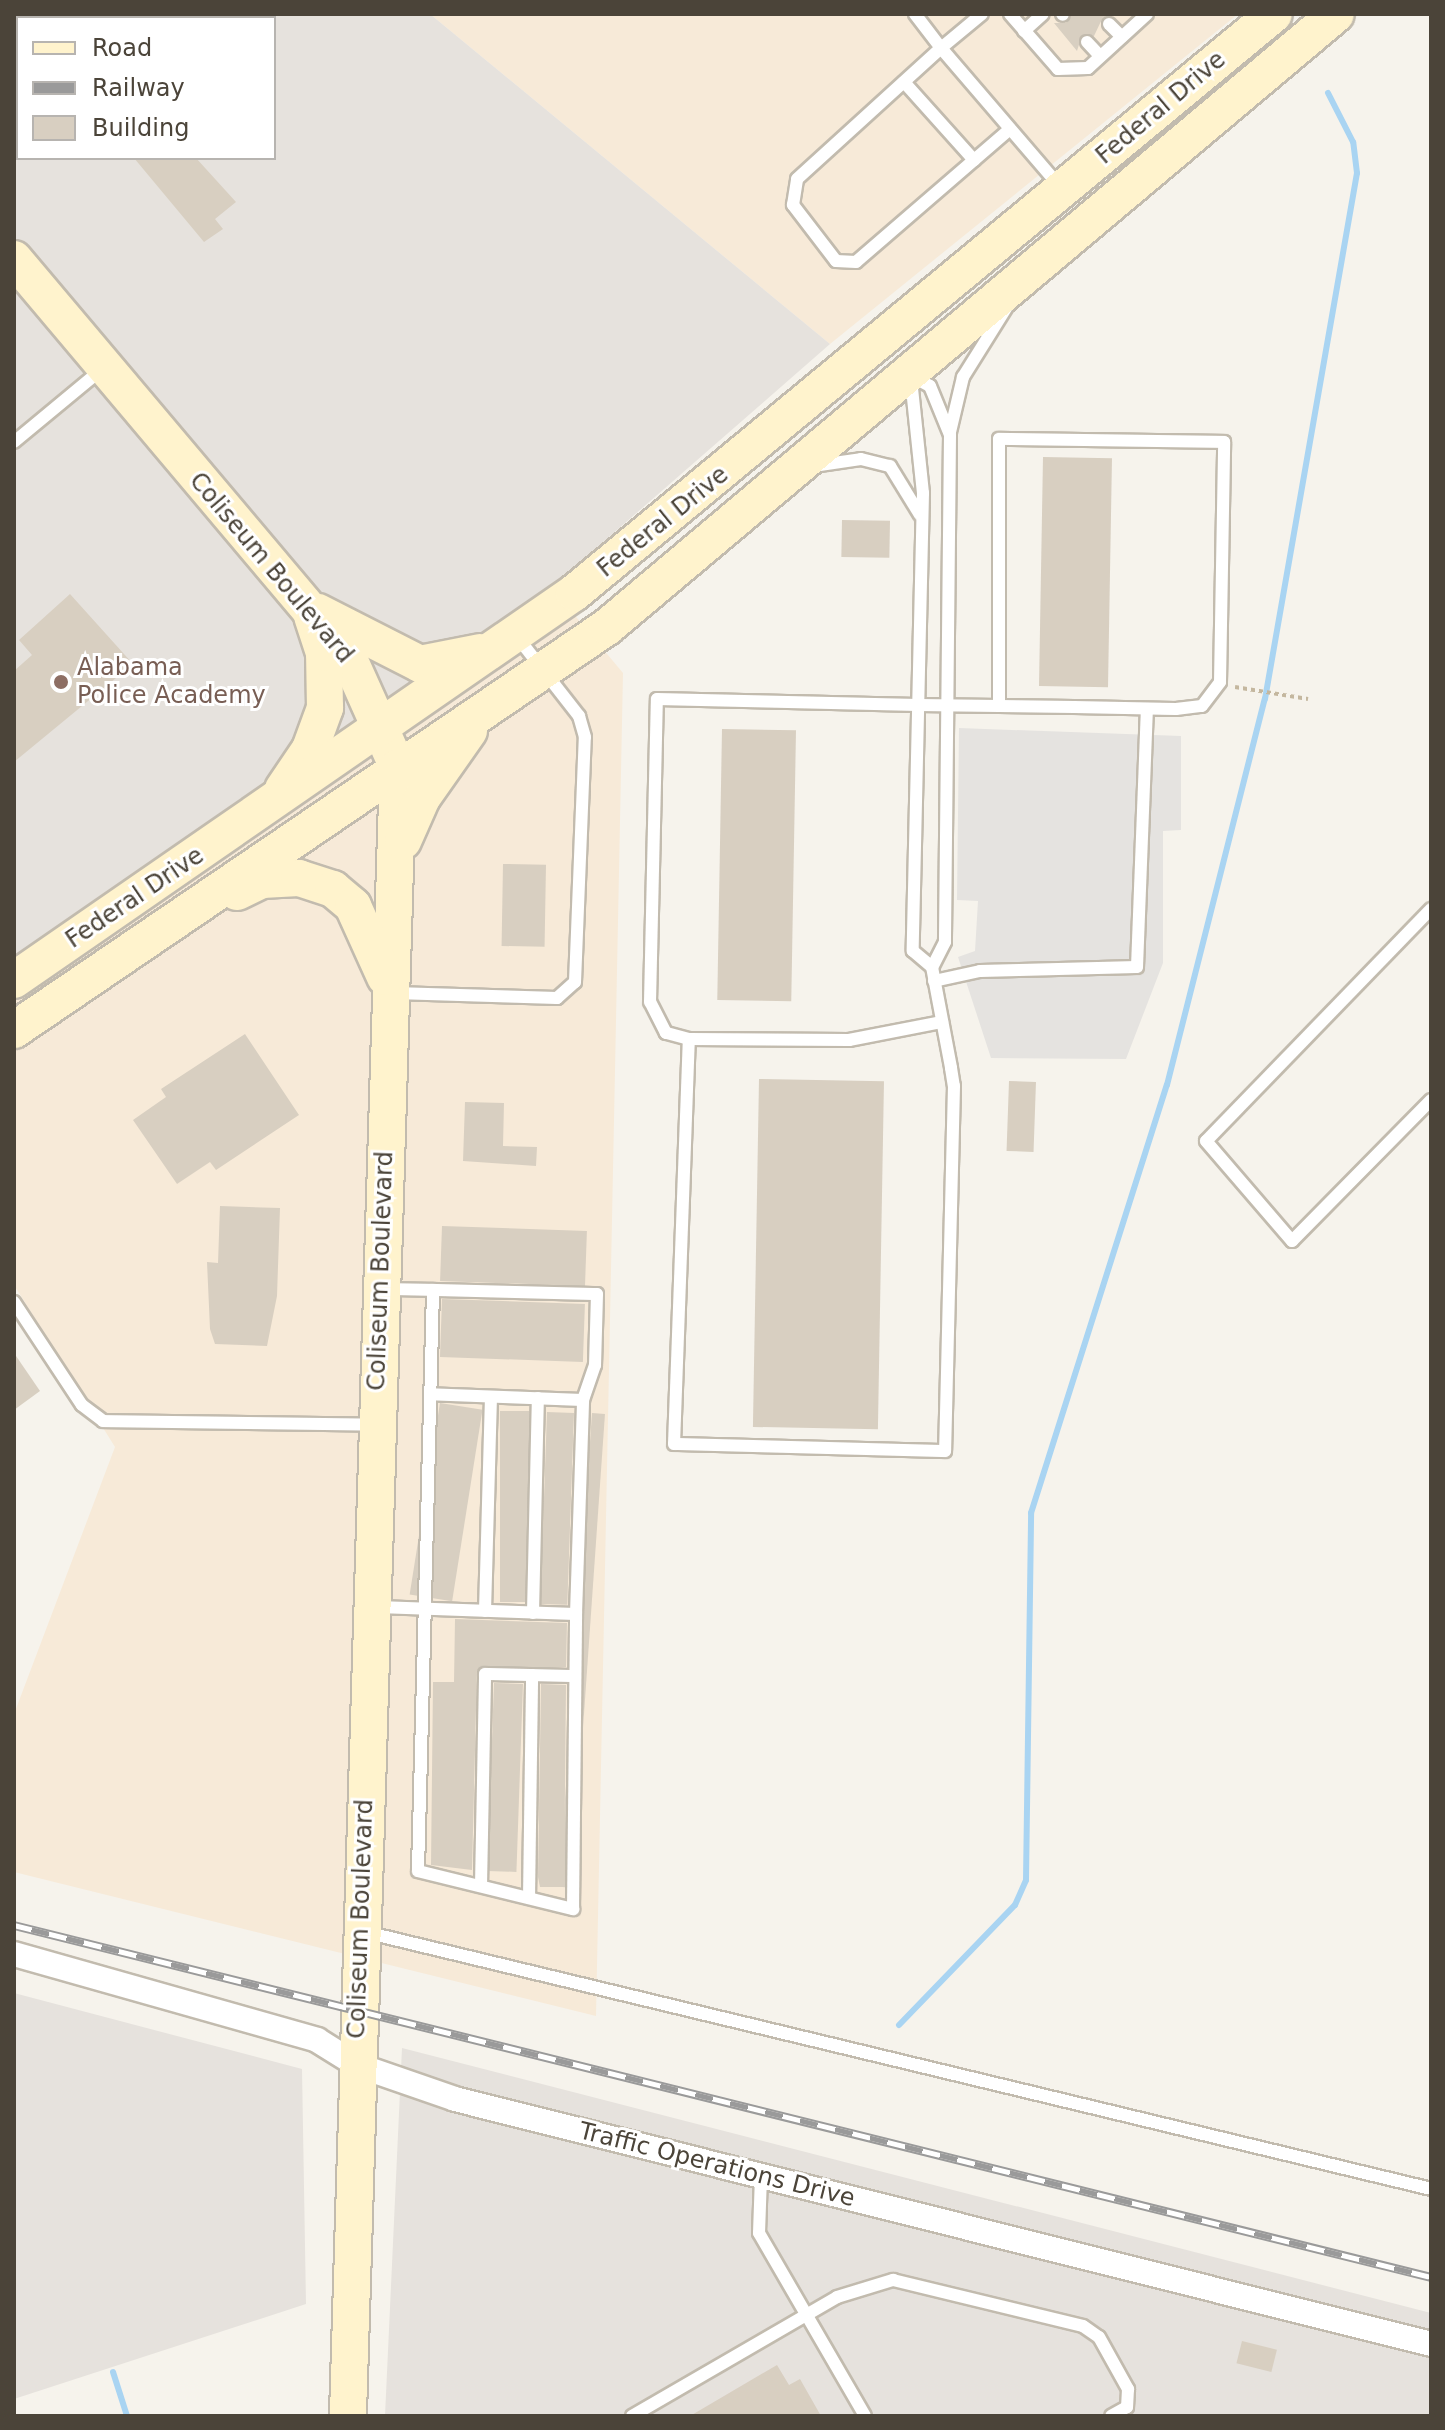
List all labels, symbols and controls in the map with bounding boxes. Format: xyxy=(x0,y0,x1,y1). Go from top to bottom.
legend xyxy=(16,16,276,160)
text: Road xyxy=(92,34,152,62)
street label: Federal Drive xyxy=(1090,46,1232,170)
text: Railway xyxy=(92,74,185,102)
text: Building xyxy=(92,114,189,142)
street label: Federal Drive xyxy=(592,460,734,584)
street label: Coliseum Boulevard xyxy=(183,467,359,669)
place label: Alabama Police Academy xyxy=(77,654,266,710)
marker: Alabama Police Academy xyxy=(52,673,70,691)
street label: Federal Drive xyxy=(61,841,209,955)
street label: Coliseum Boulevard xyxy=(362,1151,400,1391)
street label: Coliseum Boulevard xyxy=(342,1799,380,2039)
street label: Traffic Operations Drive xyxy=(576,2117,858,2213)

